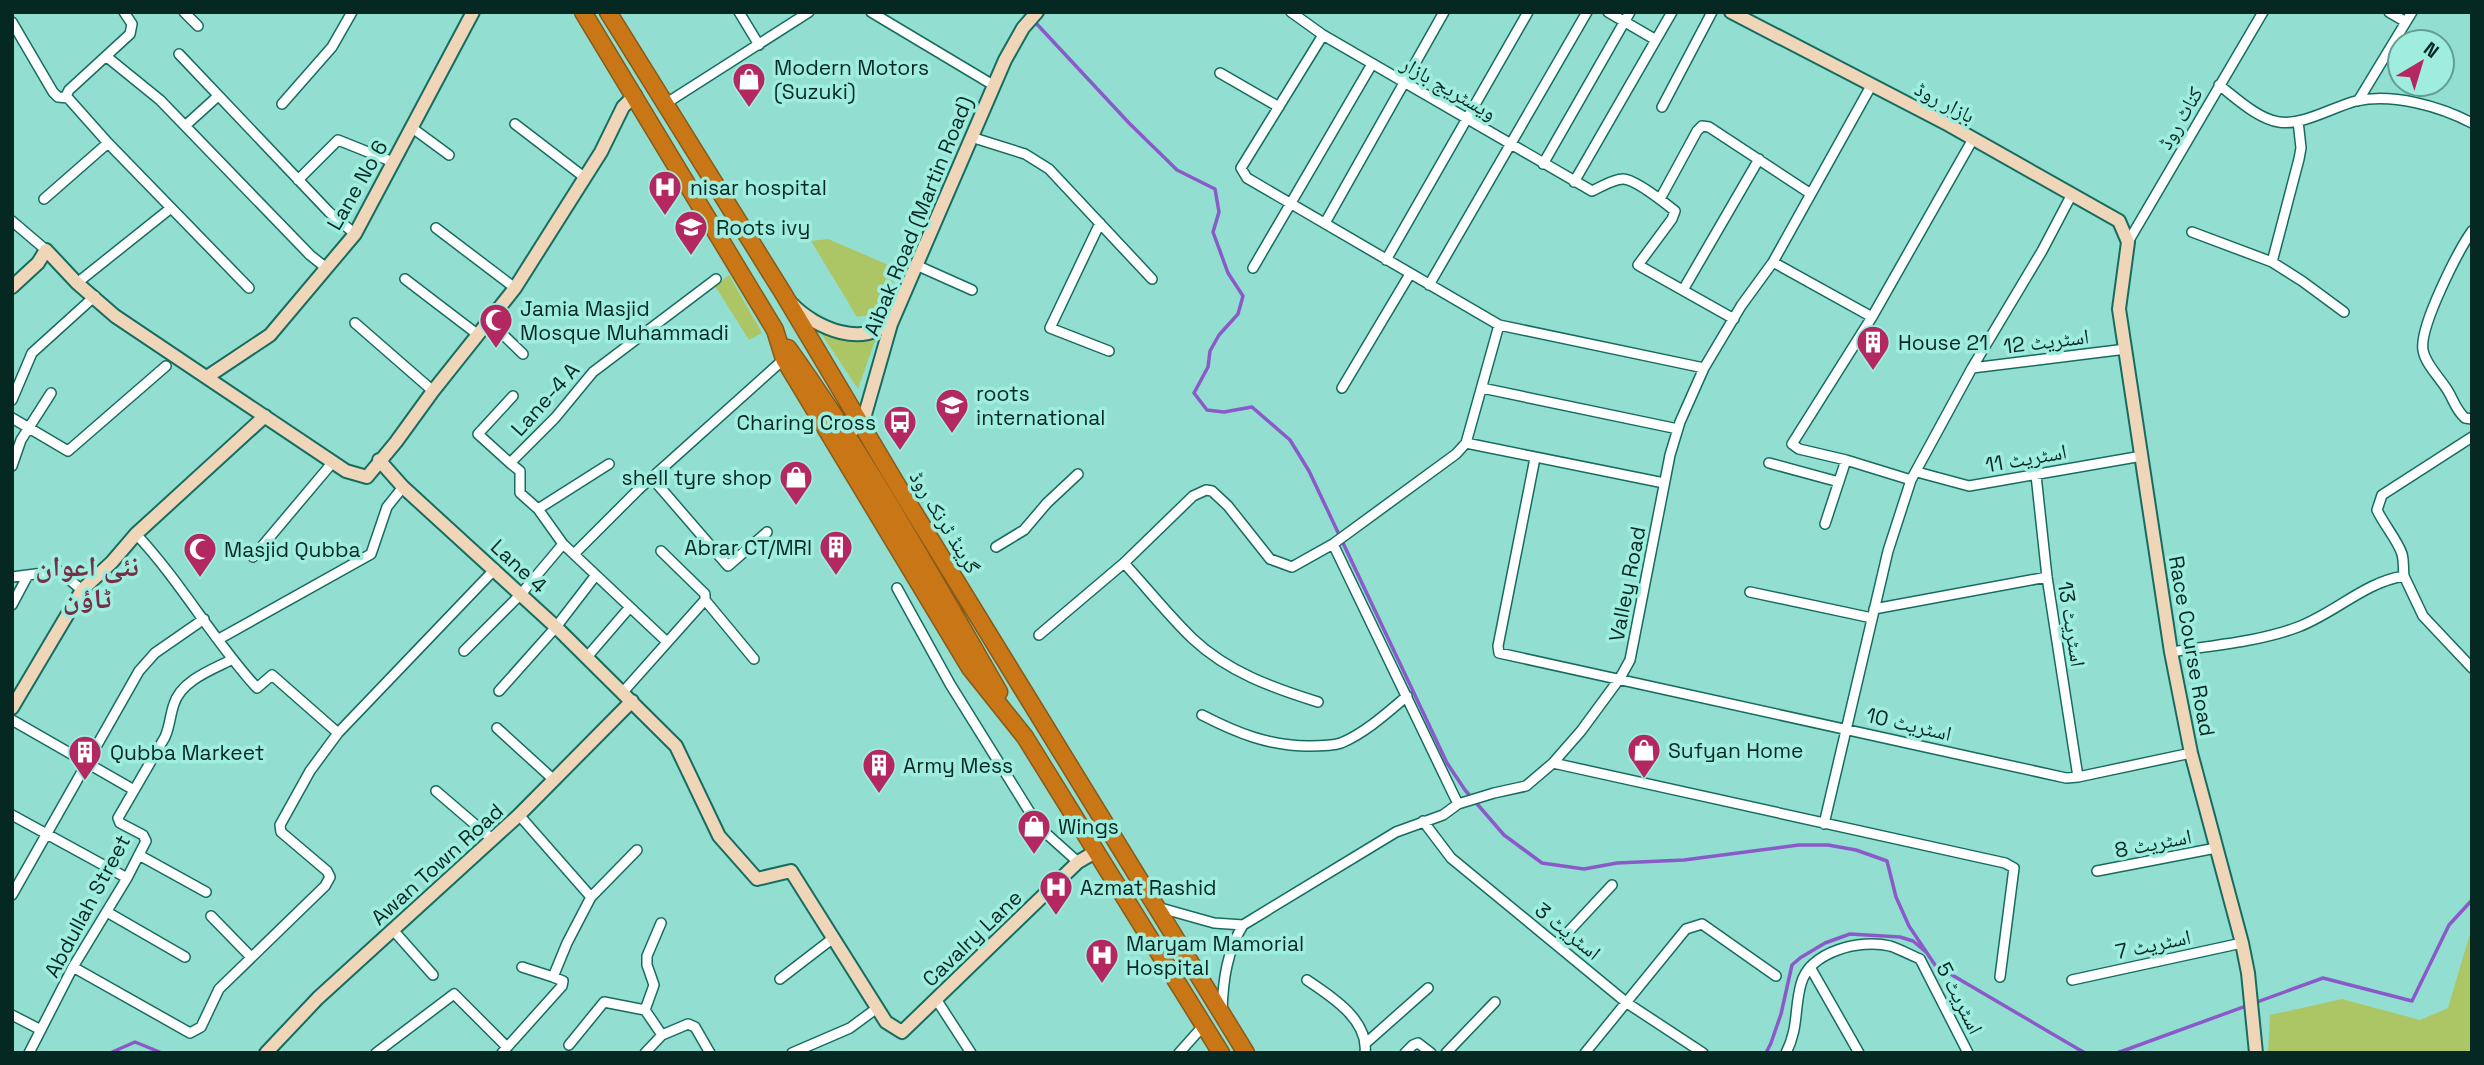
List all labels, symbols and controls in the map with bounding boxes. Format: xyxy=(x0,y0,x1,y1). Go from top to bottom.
north arrow xyxy=(2386,28,2456,98)
text: N xyxy=(2418,36,2444,64)
street label: ویسٹریج بازار xyxy=(1396,49,1502,126)
place label: Modern Motors (Suzuki) xyxy=(774,54,929,105)
shop icon: Modern Motors (Suzuki) xyxy=(730,60,768,109)
street label: بازار روڈ xyxy=(1910,75,1980,129)
street label: کناٹ روڈ xyxy=(2151,81,2209,154)
street label: Aibak Road (Martin Road) xyxy=(857,92,979,340)
street label: Lane No 6 xyxy=(320,135,394,235)
hospital icon: nisar hospital xyxy=(646,168,684,217)
place label: nisar hospital xyxy=(690,174,827,201)
school or university icon: Roots ivy xyxy=(672,208,710,257)
place label: Roots ivy xyxy=(716,214,810,241)
place label: Jamia Masjid Mosque Muhammadi xyxy=(520,295,729,346)
mosque icon: Jamia Masjid Mosque Muhammadi xyxy=(477,301,515,350)
street label: اسٹریٹ 12 xyxy=(2002,322,2090,360)
building icon: House 21 xyxy=(1854,323,1892,372)
place label: House 21 xyxy=(1898,329,1988,356)
street label: Lane-4 A xyxy=(505,357,585,441)
place label: roots international xyxy=(976,380,1106,431)
school or university icon: roots international xyxy=(933,386,971,435)
bus stop icon: Charing Cross xyxy=(881,403,919,452)
place label: Charing Cross xyxy=(737,409,876,436)
street label: اسٹریٹ 11 xyxy=(1983,438,2069,478)
shop icon: shell tyre shop xyxy=(777,458,815,507)
place label: shell tyre shop xyxy=(622,464,772,491)
street label: گرینڈ ٹرنک روڈ xyxy=(904,465,987,579)
street label: Valley Road xyxy=(1603,524,1651,644)
building icon: Abrar CT/MRI xyxy=(817,528,855,577)
mosque icon: Masjid Qubba xyxy=(181,530,219,579)
street label: Lane 4 xyxy=(485,533,553,599)
place label: Abrar CT/MRI xyxy=(684,534,812,561)
place label: Masjid Qubba xyxy=(224,536,361,563)
district label: نئی اعوان ٹاؤن xyxy=(35,548,139,616)
street label: Race Course Road xyxy=(2163,554,2221,738)
street label: اسٹریٹ 13 xyxy=(2052,579,2092,669)
street label: اسٹریٹ 10 xyxy=(1864,701,1954,747)
shop icon: Sufyan Home xyxy=(1625,731,1663,780)
building icon: Qubba Markeet xyxy=(66,733,104,782)
place label: Sufyan Home xyxy=(1668,737,1803,764)
place label: Qubba Markeet xyxy=(110,739,264,766)
building icon: Army Mess xyxy=(860,746,898,795)
place label: Army Mess xyxy=(903,752,1013,779)
street label: Awan Town Road xyxy=(365,797,509,931)
shop icon: Wings xyxy=(1015,807,1053,856)
place label: Wings xyxy=(1058,813,1119,840)
street label: اسٹریٹ 8 xyxy=(2112,822,2194,864)
street label: Abdullah Street xyxy=(38,830,136,982)
hospital icon: Azmat Rashid xyxy=(1037,868,1075,917)
place label: Azmat Rashid xyxy=(1080,874,1217,901)
street label: Cavalry Lane xyxy=(917,884,1027,992)
street label: اسٹریٹ 3 xyxy=(1529,896,1607,966)
street label: اسٹریٹ 7 xyxy=(2113,923,2193,965)
place label: Maryam Mamorial Hospital xyxy=(1126,930,1304,981)
hospital icon: Maryam Mamorial Hospital xyxy=(1083,936,1121,985)
street label: اسٹریٹ 5 xyxy=(1930,957,1990,1039)

